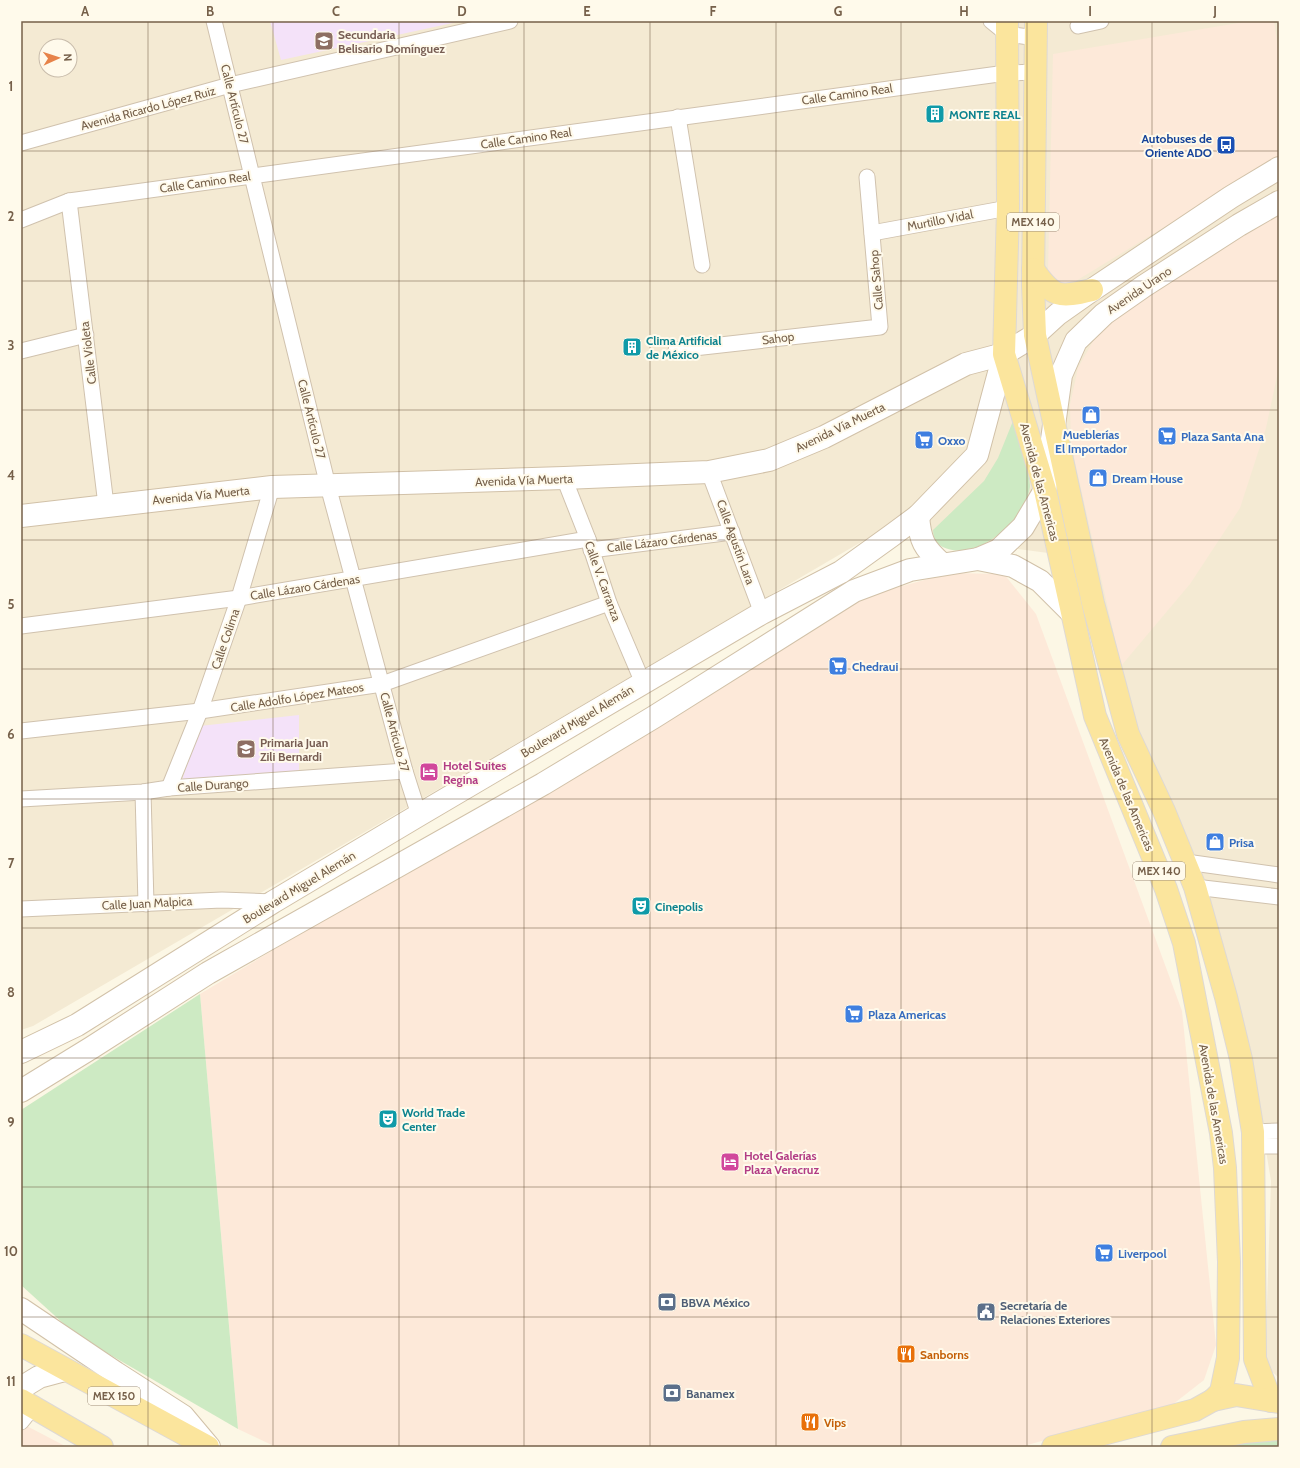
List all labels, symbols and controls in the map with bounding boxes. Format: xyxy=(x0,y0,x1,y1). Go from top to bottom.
text: A xyxy=(81,3,90,19)
text: B xyxy=(206,3,214,19)
text: C xyxy=(332,3,340,19)
text: D xyxy=(457,3,467,19)
text: E xyxy=(583,3,591,19)
text: F xyxy=(710,3,717,19)
text: G xyxy=(834,3,843,19)
text: H xyxy=(959,3,969,19)
text: I xyxy=(1088,3,1092,19)
text: J xyxy=(1212,3,1217,19)
place label: Secundaria Belisario Domínguez xyxy=(338,27,445,56)
school or university icon: Secundaria Belisario Domínguez xyxy=(313,30,335,52)
north arrow xyxy=(38,38,78,78)
text: N xyxy=(61,53,75,62)
street label: Calle Artículo 27 xyxy=(218,63,252,145)
text: 1 xyxy=(9,78,13,94)
street label: Calle Camino Real xyxy=(801,80,894,108)
street label: Avenida Ricardo López Ruiz xyxy=(79,83,217,133)
building icon: MONTE REAL xyxy=(924,103,946,125)
place label: MONTE REAL xyxy=(949,107,1021,122)
street label: Calle Camino Real xyxy=(480,124,573,152)
place label: Autobuses de Oriente ADO xyxy=(1142,131,1212,160)
bus stop icon: Autobuses de Oriente ADO xyxy=(1215,134,1237,156)
street label: Calle Camino Real xyxy=(159,168,252,196)
street label: Murtillo Vidal xyxy=(906,206,974,234)
text: 2 xyxy=(8,208,15,224)
road number: MEX 140 xyxy=(1007,213,1059,231)
street label: Calle Sahop xyxy=(866,249,886,311)
street label: Avenida Urano xyxy=(1104,263,1174,317)
street label: Calle Violeta xyxy=(77,320,99,385)
street label: Sahop xyxy=(761,329,795,347)
place label: Clima Artificial de México xyxy=(646,333,722,362)
building icon: Clima Artificial de México xyxy=(621,336,643,358)
text: 3 xyxy=(7,337,15,353)
street label: Calle Artículo 27 xyxy=(295,378,329,460)
street label: Avenida Vía Muerta xyxy=(793,399,887,455)
shop icon: Mueblerías El Importador xyxy=(1080,404,1102,426)
street label: Avenida de las Americas xyxy=(1017,421,1063,543)
supermarket icon: Plaza Santa Ana xyxy=(1156,425,1178,447)
place label: Mueblerías El Importador xyxy=(1055,427,1127,456)
supermarket icon: Oxxo xyxy=(913,429,935,451)
place label: Plaza Santa Ana xyxy=(1181,429,1264,444)
place label: Oxxo xyxy=(938,433,966,448)
text: 4 xyxy=(7,467,15,483)
shop icon: Dream House xyxy=(1087,467,1109,489)
street label: Avenida Vía Muerta xyxy=(475,471,573,489)
place label: Dream House xyxy=(1112,471,1183,486)
street label: Avenida Vía Muerta xyxy=(152,482,251,508)
street label: Calle Agustín Lara xyxy=(714,497,758,587)
street label: Calle Lázaro Cárdenas xyxy=(606,527,718,555)
street label: Calle V. Carranza xyxy=(582,539,625,623)
street label: Calle Lázaro Cárdenas xyxy=(249,571,361,603)
text: 5 xyxy=(8,596,15,612)
street label: Calle Colima xyxy=(208,607,242,671)
supermarket icon: Chedraui xyxy=(827,655,849,677)
place label: Chedraui xyxy=(852,659,898,674)
street label: Calle Adolfo López Mateos xyxy=(229,679,365,715)
street label: Boulevard Miguel Alemán xyxy=(518,681,636,761)
street label: Calle Artículo 27 xyxy=(377,691,413,773)
text: 6 xyxy=(7,726,15,742)
place label: Primaria Juan Zili Bernardi xyxy=(260,735,328,764)
street label: Avenida de las Americas xyxy=(1096,735,1158,853)
school or university icon: Primaria Juan Zili Bernardi xyxy=(235,738,257,760)
place label: Hotel Suites Regina xyxy=(443,758,506,787)
hotel icon: Hotel Suites Regina xyxy=(418,761,440,783)
street label: Calle Durango xyxy=(177,775,249,795)
shop icon: Prisa xyxy=(1204,831,1226,853)
place label: Prisa xyxy=(1229,835,1254,850)
street label: Boulevard Miguel Alemán xyxy=(240,847,358,927)
text: 7 xyxy=(8,855,15,871)
road number: MEX 140 xyxy=(1133,862,1185,880)
street label: Calle Juan Malpica xyxy=(101,893,193,913)
theatre icon: Cinepolis xyxy=(630,895,652,917)
place label: Cinepolis xyxy=(655,899,703,914)
text: 8 xyxy=(7,984,15,1000)
supermarket icon: Plaza Americas xyxy=(843,1003,865,1025)
place label: Plaza Americas xyxy=(868,1007,946,1022)
street label: Avenida de las Americas xyxy=(1196,1043,1232,1165)
place label: World Trade Center xyxy=(402,1105,465,1134)
theatre icon: World Trade Center xyxy=(377,1108,399,1130)
text: 9 xyxy=(7,1114,15,1130)
place label: Hotel Galerías Plaza Veracruz xyxy=(744,1148,819,1177)
hotel icon: Hotel Galerías Plaza Veracruz xyxy=(719,1151,741,1173)
supermarket icon: Liverpool xyxy=(1093,1242,1115,1264)
text: 10 xyxy=(4,1243,18,1259)
place label: Liverpool xyxy=(1118,1246,1167,1261)
bank icon: BBVA México xyxy=(656,1291,678,1313)
place label: BBVA México xyxy=(681,1295,750,1310)
place label: Secretaría de Relaciones Exteriores xyxy=(1000,1298,1110,1327)
public building icon: Secretaría de Relaciones Exteriores xyxy=(975,1301,997,1323)
restaurant icon: Sanborns xyxy=(895,1343,917,1365)
place label: Sanborns xyxy=(920,1347,969,1362)
text: 11 xyxy=(6,1373,16,1389)
bank icon: Banamex xyxy=(661,1382,683,1404)
place label: Banamex xyxy=(686,1386,735,1401)
road number: MEX 150 xyxy=(88,1387,140,1405)
restaurant icon: Vips xyxy=(799,1411,821,1433)
place label: Vips xyxy=(824,1415,846,1430)

